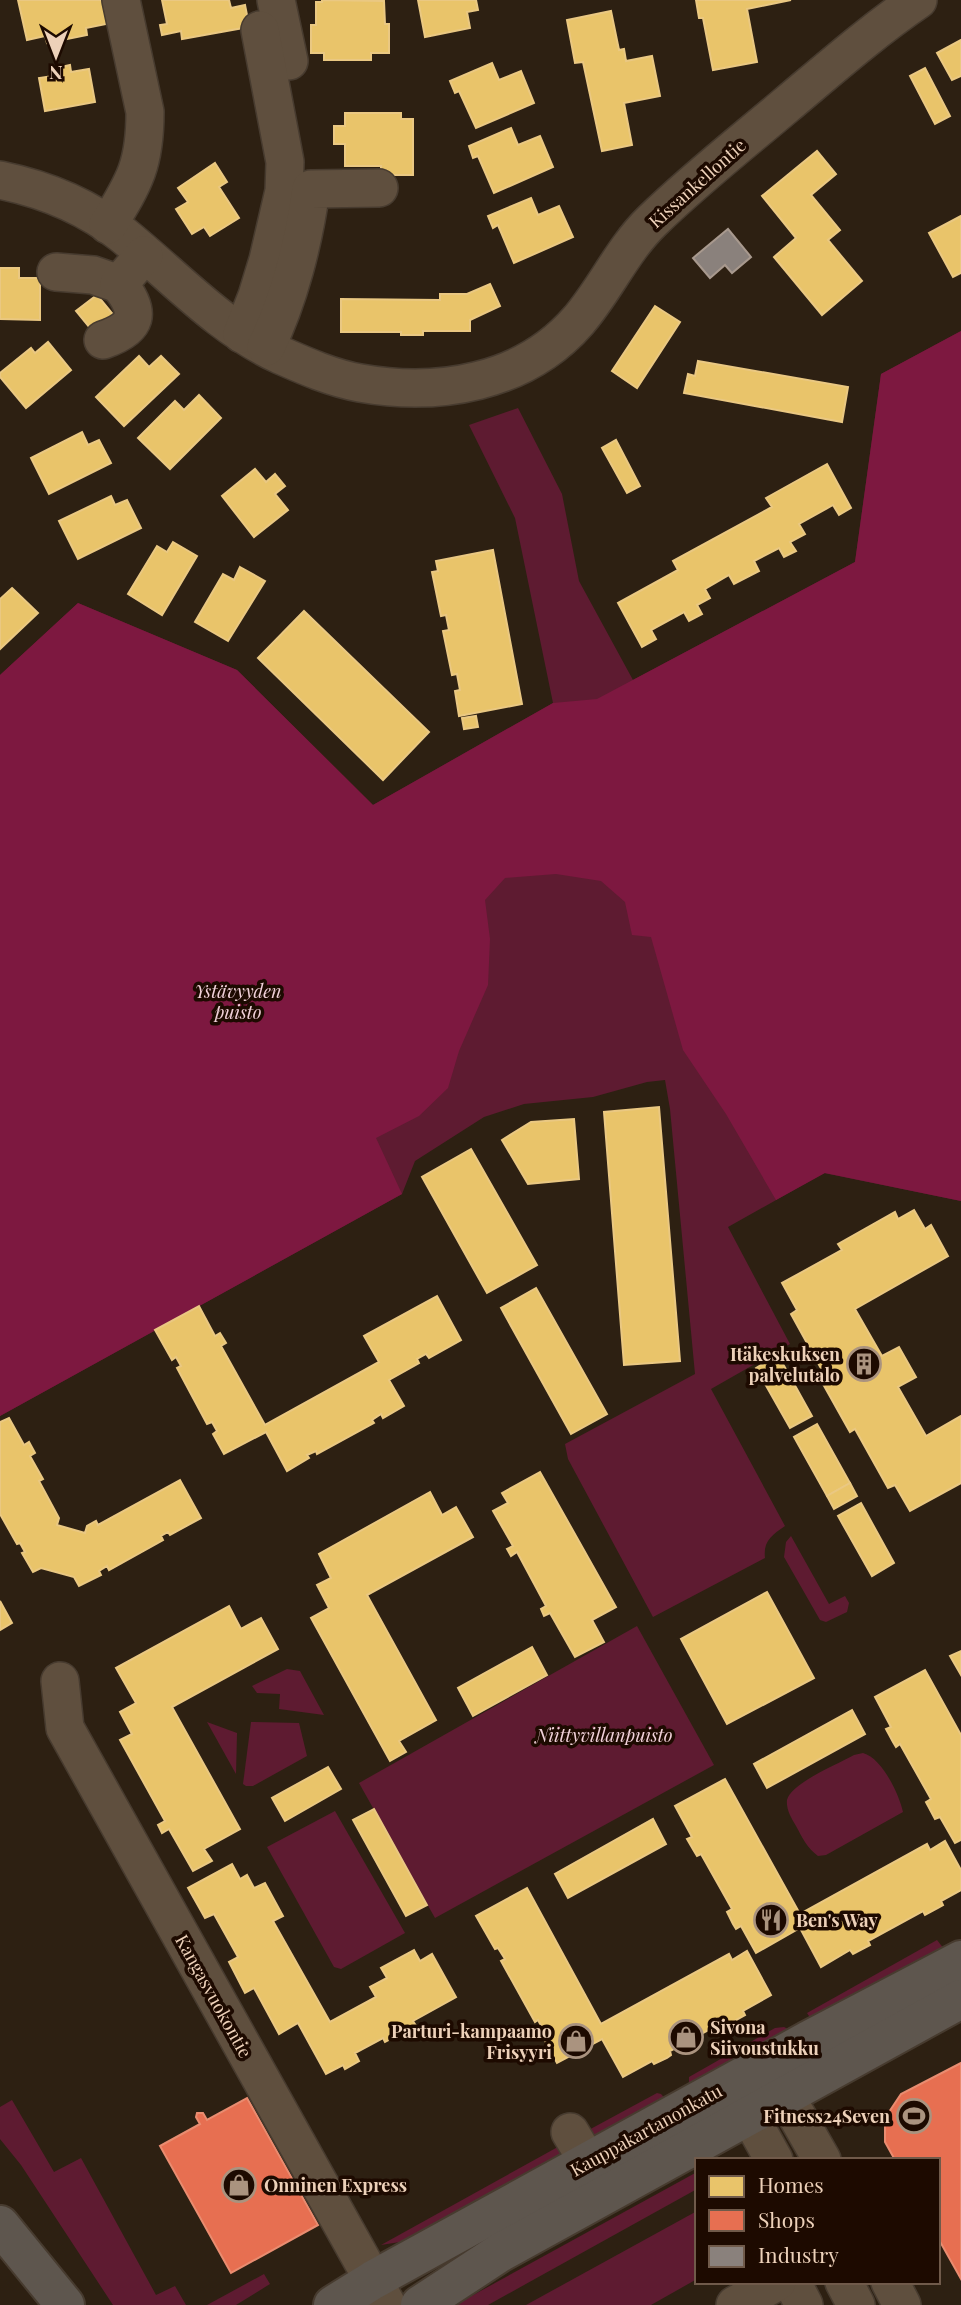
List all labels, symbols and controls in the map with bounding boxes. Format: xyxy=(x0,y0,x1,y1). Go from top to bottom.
north arrow xyxy=(21,21,91,91)
text: N xyxy=(49,61,63,87)
street label: Kissankellontie xyxy=(643,133,751,233)
park label: Ystävyyden puisto xyxy=(194,979,282,1024)
place label: Itäkeskuksen palvelutalo xyxy=(730,1342,840,1387)
building icon: Itäkeskuksen palvelutalo xyxy=(845,1345,883,1383)
park label: Niittyvillanpuisto xyxy=(533,1723,673,1747)
restaurant icon: Ben's Way xyxy=(752,1901,790,1939)
place label: Ben's Way xyxy=(796,1908,878,1932)
street label: Kangasvuokontie xyxy=(170,1930,258,2062)
place label: Sivona Siivoustukku xyxy=(710,2015,819,2060)
shop icon: Sivona Siivoustukku xyxy=(667,2018,705,2056)
place label: Parturi-kampaamo Frisyyri xyxy=(391,2019,552,2064)
shop icon: Parturi-kampaamo Frisyyri xyxy=(557,2022,595,2060)
street label: Kauppakartanonkatu xyxy=(566,2078,727,2182)
sports icon: Fitness24Seven xyxy=(895,2097,933,2135)
place label: Fitness24Seven xyxy=(763,2104,890,2128)
legend xyxy=(695,2158,940,2284)
shop icon: Onninen Express xyxy=(220,2166,258,2204)
text: Homes xyxy=(758,2170,824,2198)
place label: Onninen Express xyxy=(264,2173,407,2197)
text: Shops xyxy=(758,2205,815,2233)
text: Industry xyxy=(758,2240,839,2268)

